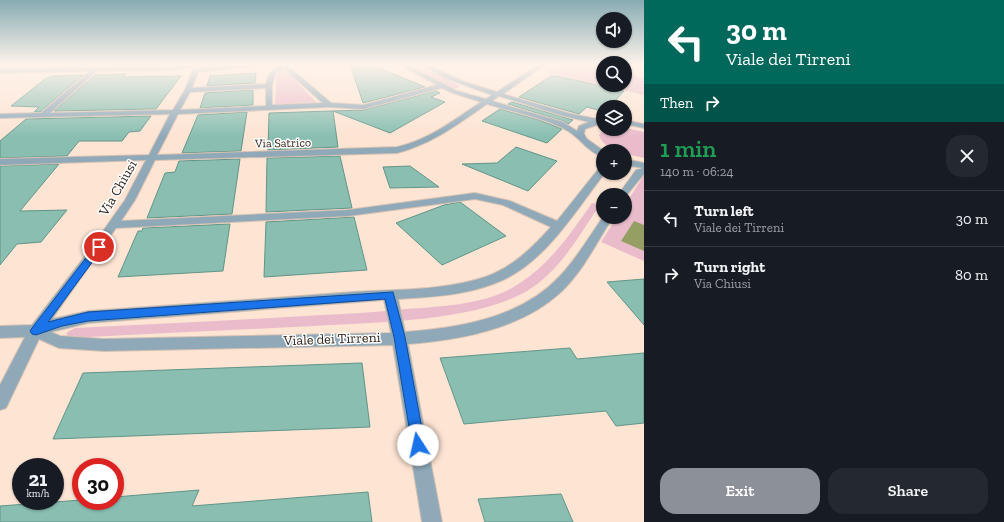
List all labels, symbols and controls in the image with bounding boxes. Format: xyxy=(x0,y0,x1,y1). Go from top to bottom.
map controls xyxy=(596,12,632,224)
button: sound xyxy=(596,12,632,48)
text: 30 m xyxy=(726,14,787,47)
icon: left xyxy=(660,16,712,68)
text: Viale dei Tirreni xyxy=(726,48,851,70)
button: search xyxy=(596,56,632,92)
icon: right xyxy=(701,92,723,114)
text: Then xyxy=(660,94,693,112)
button: layers xyxy=(596,100,632,136)
text: 1 min xyxy=(660,134,716,163)
button: close xyxy=(946,135,988,177)
street label: Via Satrico xyxy=(254,136,311,151)
button: + xyxy=(596,144,632,180)
street label: Via Chiusi xyxy=(95,157,141,220)
text: 140 m · 06:24 xyxy=(660,164,733,179)
button: − xyxy=(596,188,632,224)
text: Turn left xyxy=(694,202,754,220)
icon: left xyxy=(660,208,682,230)
text: 30 m xyxy=(956,210,988,228)
text: Viale dei Tirreni xyxy=(694,220,784,235)
pin xyxy=(82,230,116,264)
icon: arrive xyxy=(88,236,110,258)
text: Turn right xyxy=(694,258,765,276)
icon: right xyxy=(660,264,682,286)
text: 80 m xyxy=(955,266,988,284)
text: Via Chiusi xyxy=(694,276,751,291)
street label: Viale dei Tirreni xyxy=(282,329,381,349)
position arrow xyxy=(397,424,439,466)
speed limit sign: 30 xyxy=(72,458,124,510)
text: 21 xyxy=(29,467,47,491)
button: Exit xyxy=(660,468,820,514)
button: Share xyxy=(828,468,988,514)
text: km/h xyxy=(27,488,49,500)

